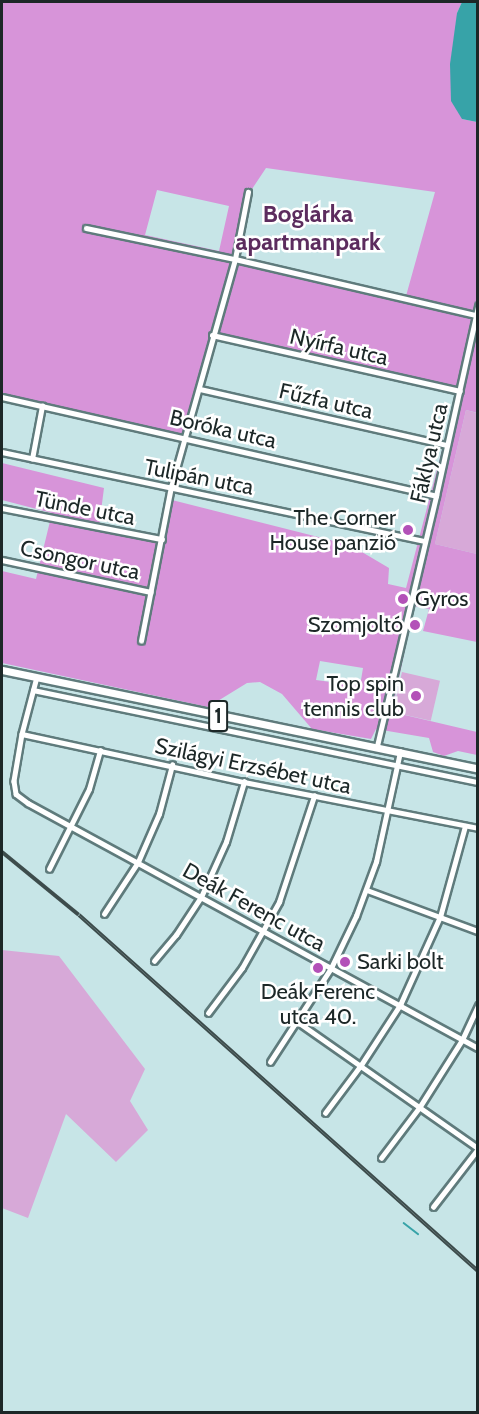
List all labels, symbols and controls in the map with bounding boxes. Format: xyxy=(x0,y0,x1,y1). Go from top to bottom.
district label: Boglárka apartmanpark xyxy=(235,200,381,256)
street label: Nyírfa utca xyxy=(287,323,391,371)
street label: Fűzfa utca xyxy=(277,377,375,425)
street label: Fáklya utca xyxy=(405,401,453,505)
street label: Boróka utca xyxy=(167,404,279,454)
street label: Tulipán utca xyxy=(142,453,256,501)
street label: Tünde utca xyxy=(33,485,137,531)
place label: The Corner House panzió xyxy=(270,504,396,556)
marker: The Corner House panzió xyxy=(401,523,415,537)
street label: Csongor utca xyxy=(18,534,142,586)
place label: Gyros xyxy=(415,586,468,612)
marker: Gyros xyxy=(396,592,410,606)
place label: Szomjoltó xyxy=(308,612,403,638)
marker: Szomjoltó xyxy=(408,618,422,632)
place label: Top spin tennis club xyxy=(303,670,404,722)
marker: Top spin tennis club xyxy=(409,689,423,703)
road number: 1 xyxy=(208,698,228,734)
street label: Szilágyi Erzsébet utca xyxy=(152,732,354,800)
street label: Deák Ferenc utca xyxy=(178,857,330,957)
place label: Sarki bolt xyxy=(357,949,444,975)
marker: Sarki bolt xyxy=(338,955,352,969)
marker: Deák Ferenc utca 40. xyxy=(311,961,325,975)
place label: Deák Ferenc utca 40. xyxy=(261,978,375,1030)

